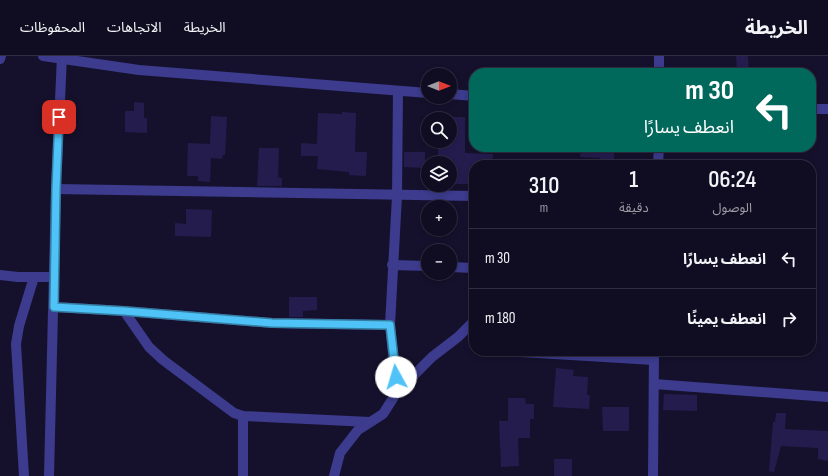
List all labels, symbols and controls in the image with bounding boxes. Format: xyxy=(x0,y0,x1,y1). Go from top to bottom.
text: الخريطة xyxy=(745,17,808,40)
text: المحفوظات xyxy=(20,19,85,36)
text: الاتجاهات xyxy=(107,19,162,36)
text: الخريطة xyxy=(184,19,226,36)
north arrow xyxy=(421,68,457,104)
map controls xyxy=(421,68,457,280)
text: 30 m xyxy=(685,74,734,107)
icon: left xyxy=(748,84,800,136)
pin xyxy=(42,100,76,134)
icon: arrive xyxy=(48,106,70,128)
button: search xyxy=(421,112,457,148)
text: انعطف يسارًا xyxy=(644,117,734,138)
button: layers xyxy=(421,156,457,192)
text: 1 xyxy=(629,165,638,194)
text: 06:24 xyxy=(708,165,756,194)
text: 310 xyxy=(529,171,559,200)
button: + xyxy=(421,200,457,236)
text: m xyxy=(540,200,548,216)
text: دقيقة xyxy=(619,200,649,216)
text: الوصول xyxy=(713,200,752,216)
button: − xyxy=(421,244,457,280)
icon: left xyxy=(778,248,800,270)
text: 30 m xyxy=(485,249,510,268)
text: انعطف يسارًا xyxy=(683,250,766,269)
icon: right xyxy=(778,308,800,330)
text: 180 m xyxy=(485,309,516,328)
text: انعطف يمينًا xyxy=(687,310,766,329)
position arrow xyxy=(375,356,417,398)

